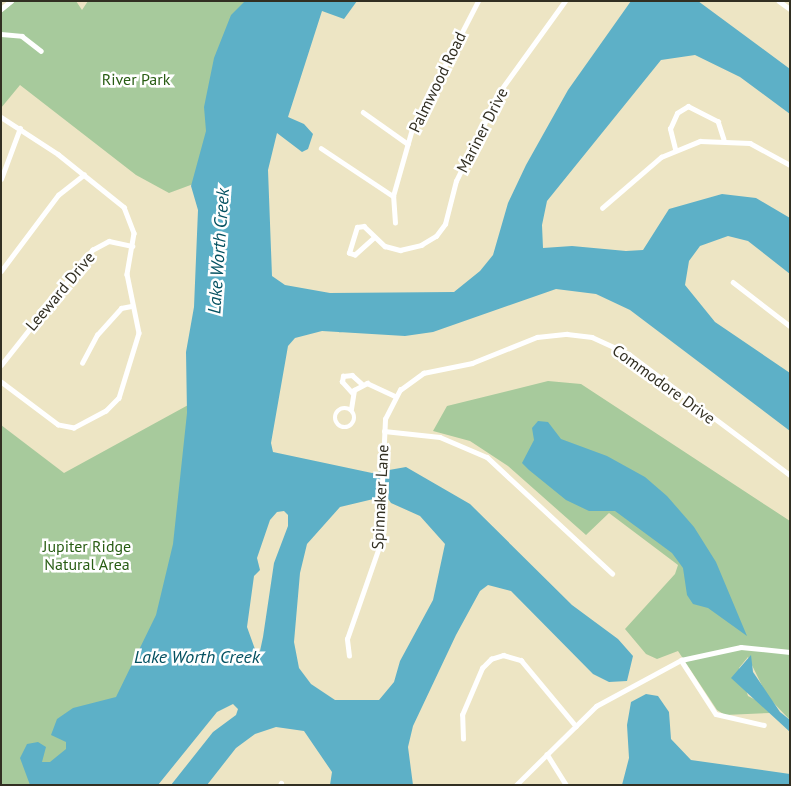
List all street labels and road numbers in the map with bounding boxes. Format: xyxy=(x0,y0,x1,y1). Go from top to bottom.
street label: Palmwood Road xyxy=(404,29,470,135)
street label: Mariner Drive xyxy=(452,84,512,176)
street label: Leeward Drive xyxy=(21,248,99,334)
street label: Commodore Drive xyxy=(609,340,719,428)
street label: Spinnaker Lane xyxy=(368,444,392,550)

